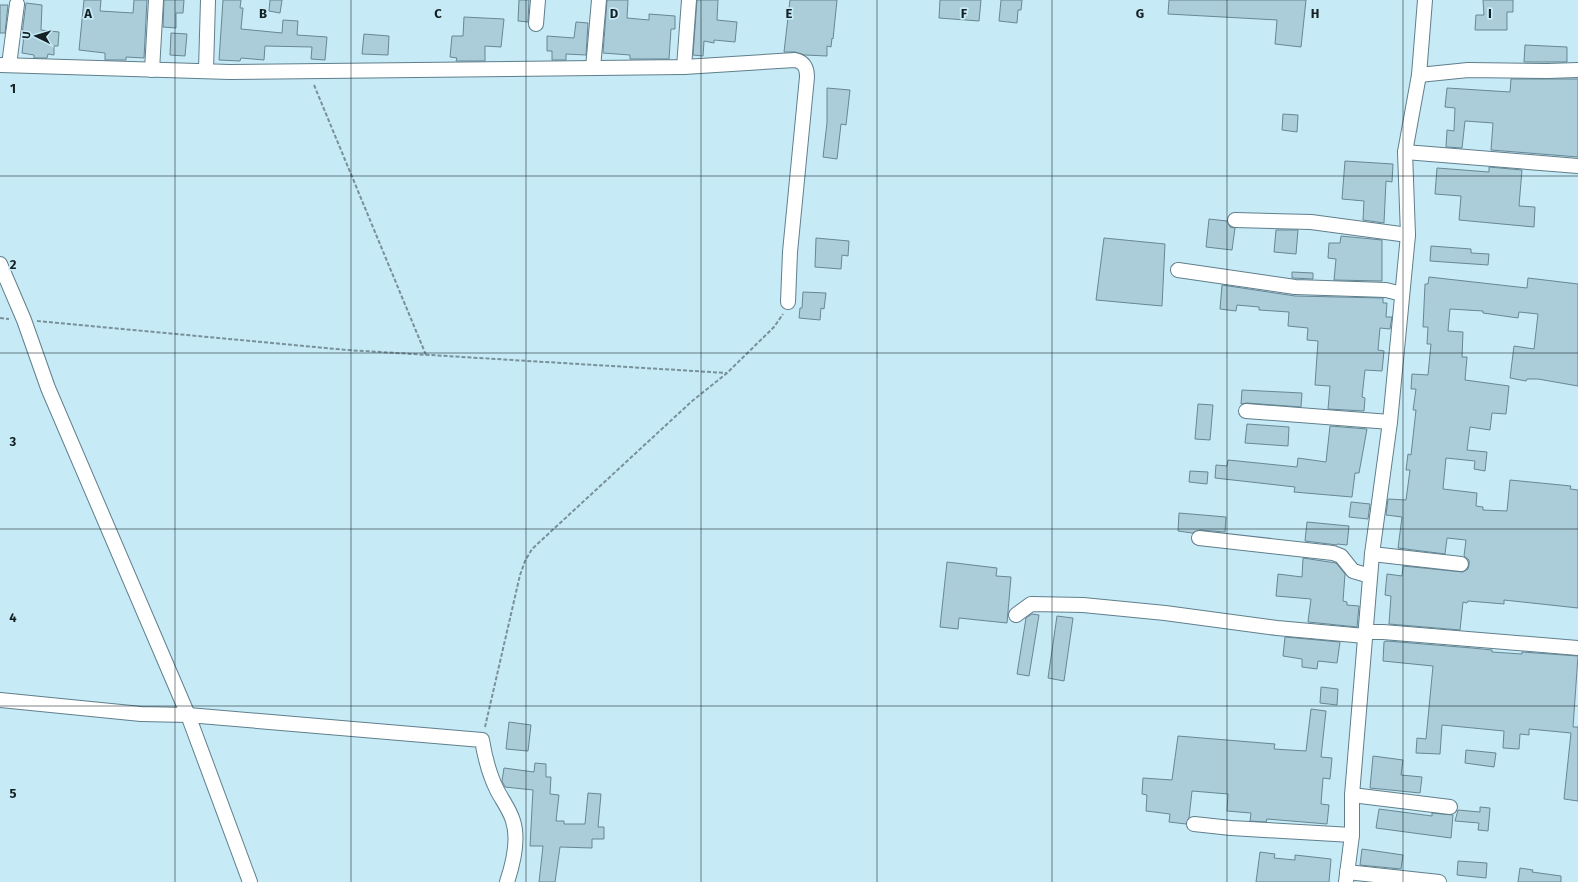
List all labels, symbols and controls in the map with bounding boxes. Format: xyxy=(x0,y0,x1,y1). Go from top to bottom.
text: A xyxy=(83,6,92,21)
text: B xyxy=(259,6,267,21)
text: C xyxy=(434,6,442,21)
text: D xyxy=(610,6,619,21)
text: E xyxy=(786,6,793,21)
text: F xyxy=(961,6,968,21)
text: G xyxy=(1136,6,1144,21)
text: H xyxy=(1311,6,1319,21)
text: I xyxy=(1488,6,1492,21)
north arrow xyxy=(16,16,56,56)
text: U xyxy=(20,31,33,39)
text: 1 xyxy=(10,81,16,96)
text: 2 xyxy=(10,257,17,272)
text: 3 xyxy=(9,434,17,449)
text: 4 xyxy=(9,610,17,625)
text: 5 xyxy=(10,786,17,801)

